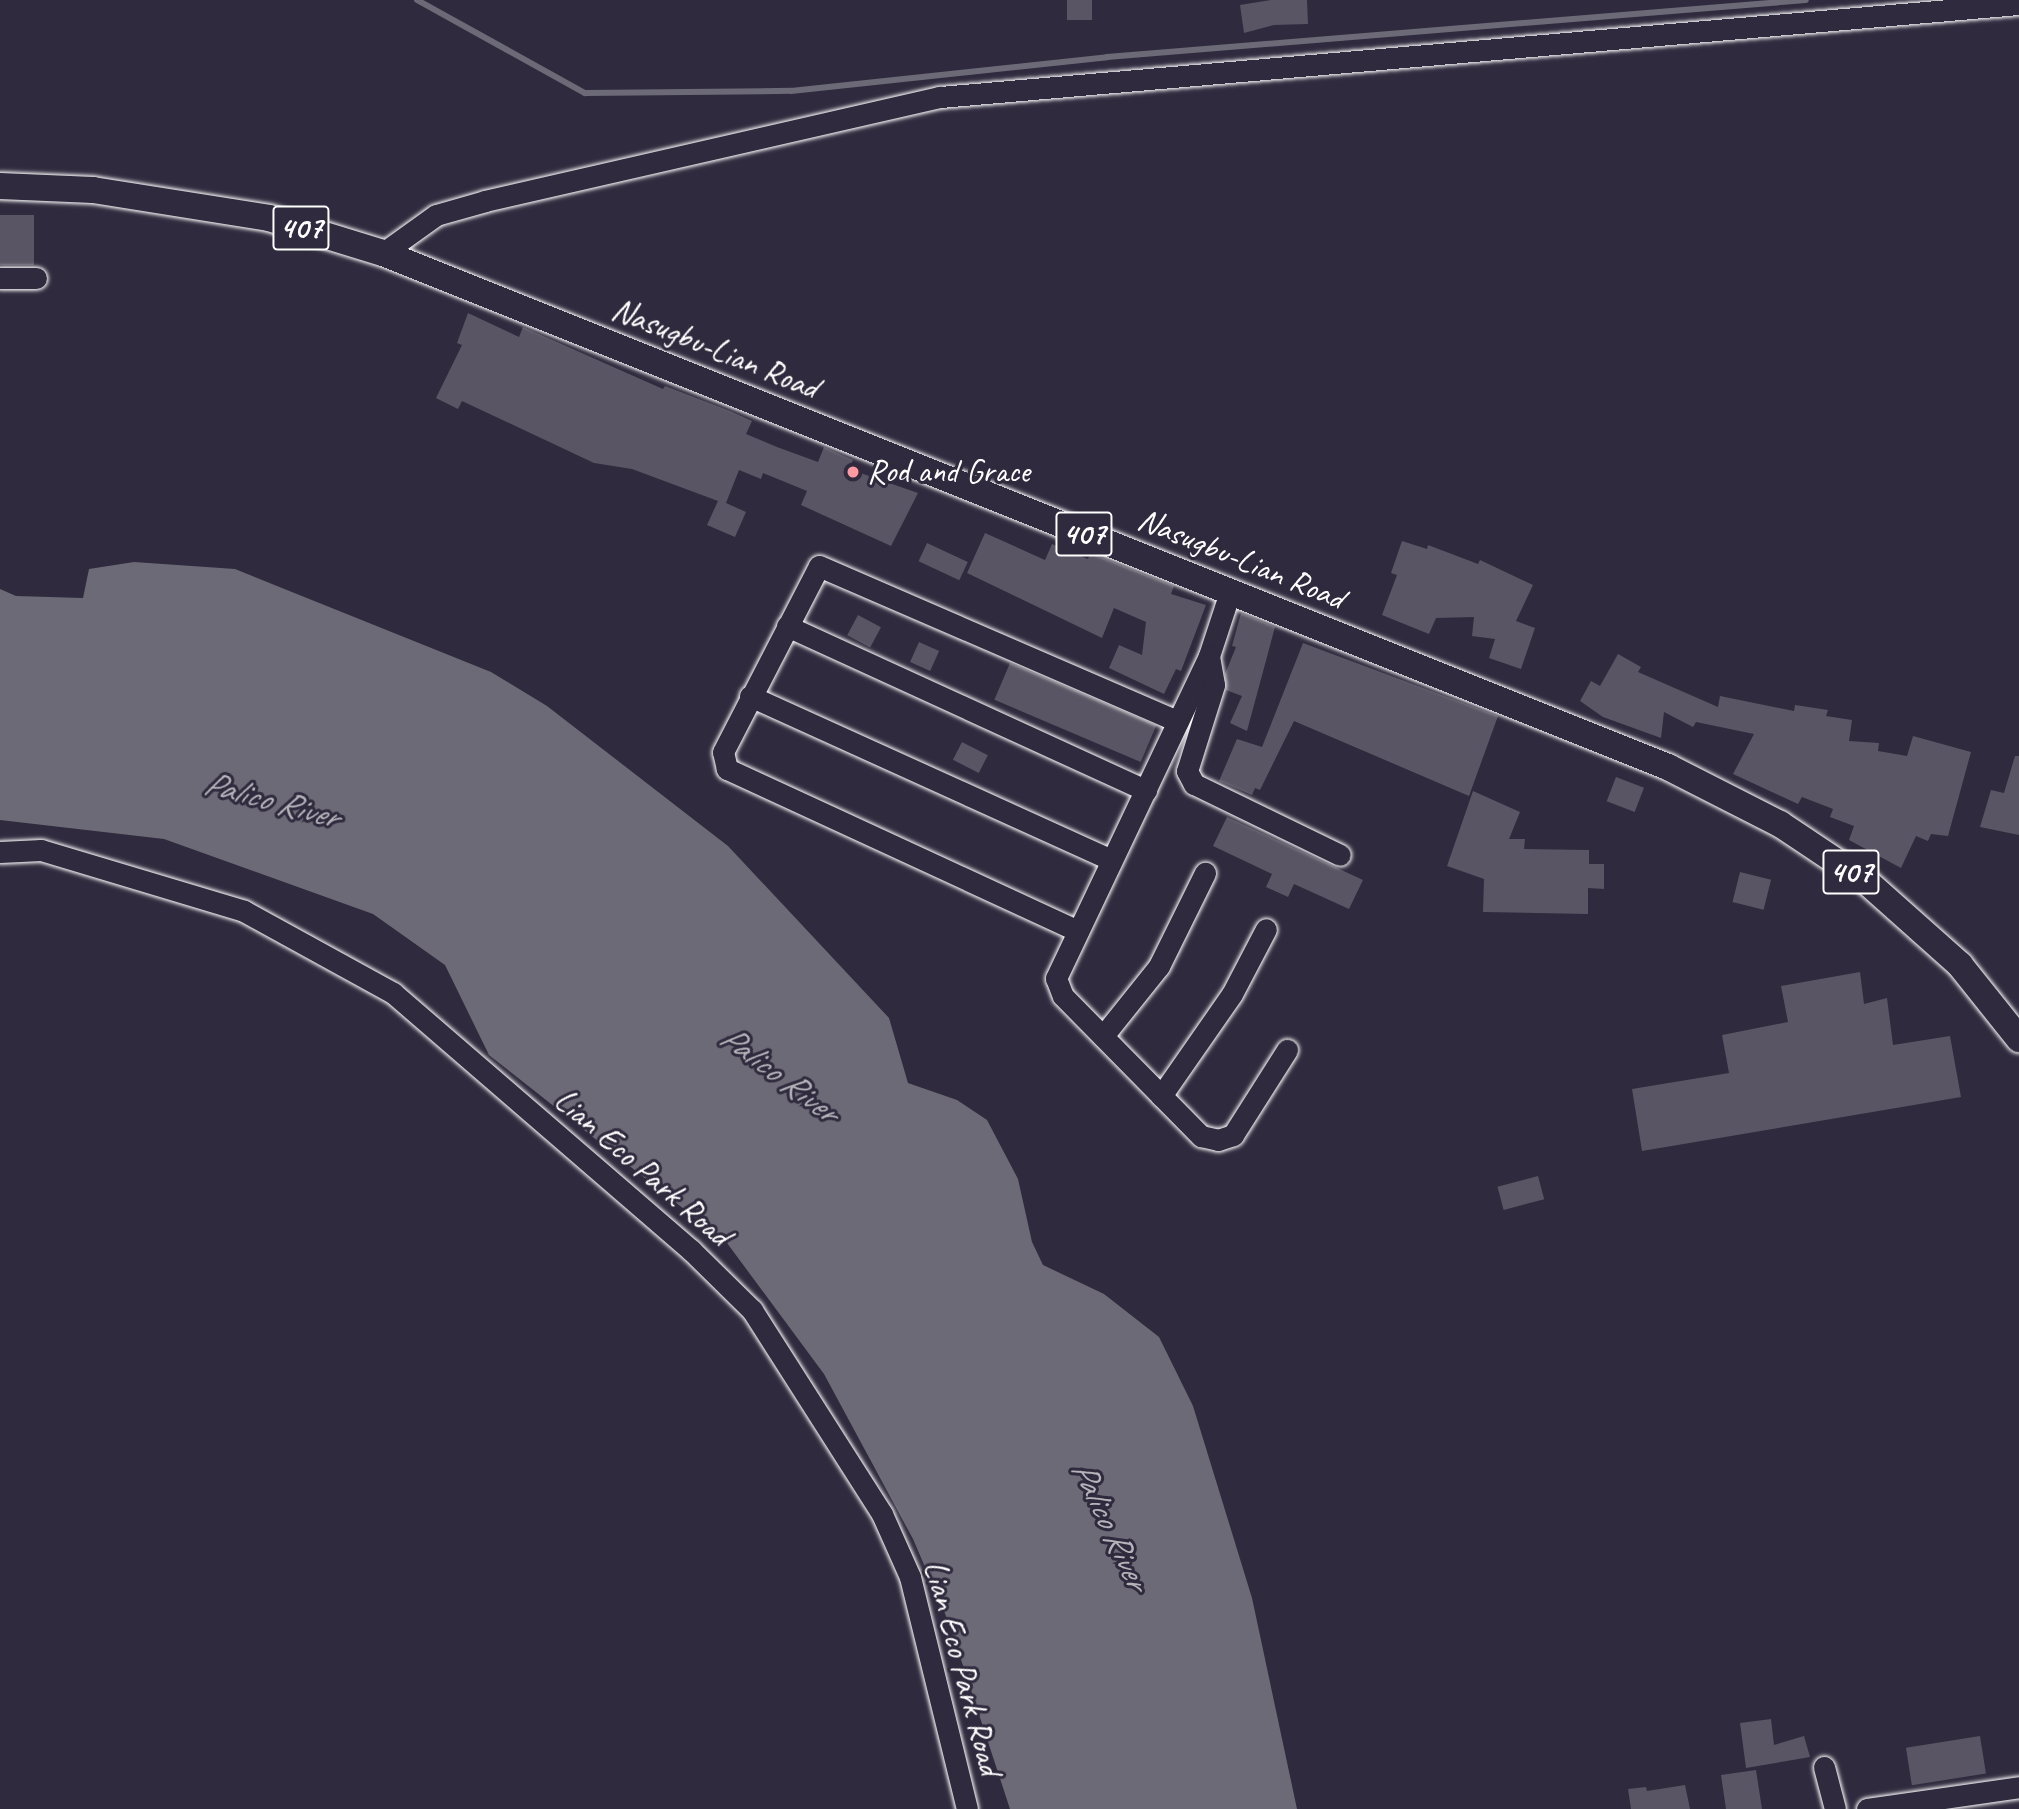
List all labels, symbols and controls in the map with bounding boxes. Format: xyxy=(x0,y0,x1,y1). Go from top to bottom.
road number: 407 xyxy=(271,200,331,256)
street label: Nasugbu-Lian Road xyxy=(606,290,824,408)
place label: Rod and Grace xyxy=(867,452,1032,492)
marker: Rod and Grace xyxy=(845,464,861,480)
street label: Nasugbu-Lian Road xyxy=(1132,500,1350,618)
road number: 407 xyxy=(1054,506,1114,562)
water label: Palico River xyxy=(199,762,343,838)
road number: 407 xyxy=(1821,844,1881,900)
water label: Palico River xyxy=(712,1016,846,1132)
street label: Lian Eco Park Road xyxy=(546,1081,738,1255)
water label: Palico River xyxy=(1062,1454,1158,1596)
street label: Lian Eco Park Road xyxy=(914,1556,1010,1780)

